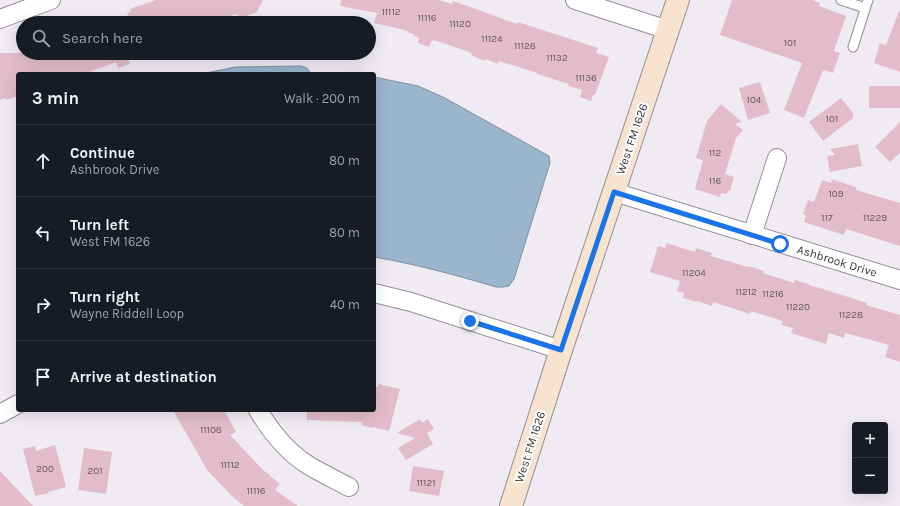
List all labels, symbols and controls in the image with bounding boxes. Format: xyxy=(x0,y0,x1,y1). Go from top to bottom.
house number: 11112 xyxy=(381,6,401,18)
house number: 11116 xyxy=(418,12,437,24)
search box xyxy=(16,16,376,60)
house number: 11120 xyxy=(449,18,471,30)
icon: search xyxy=(30,27,52,49)
text: Search here xyxy=(62,29,143,47)
house number: 11124 xyxy=(481,33,503,45)
house number: 101 xyxy=(784,37,796,49)
house number: 11128 xyxy=(514,40,536,52)
house number: 11132 xyxy=(546,52,568,64)
house number: 11136 xyxy=(575,72,597,84)
text: 3 min xyxy=(32,88,79,108)
text: Walk · 200 m xyxy=(284,91,360,106)
house number: 104 xyxy=(747,94,762,106)
street label: West FM 1626 xyxy=(613,102,651,176)
house number: 101 xyxy=(826,113,838,125)
text: Continue xyxy=(70,144,135,162)
house number: 112 xyxy=(709,147,721,159)
icon: ahead xyxy=(32,150,54,172)
text: 80 m xyxy=(329,153,360,168)
text: Ashbrook Drive xyxy=(70,162,160,177)
house number: 116 xyxy=(709,175,721,187)
house number: 109 xyxy=(828,188,844,200)
house number: 117 xyxy=(821,212,833,224)
house number: 11229 xyxy=(863,212,887,224)
text: Turn left xyxy=(70,216,129,234)
icon: left xyxy=(32,222,54,244)
text: 80 m xyxy=(329,225,360,240)
text: West FM 1626 xyxy=(70,234,150,249)
route start xyxy=(771,235,789,253)
street label: Ashbrook Drive xyxy=(795,242,879,280)
house number: 11204 xyxy=(682,267,706,279)
house number: 11212 xyxy=(735,286,757,298)
text: Turn right xyxy=(70,288,140,306)
house number: 11216 xyxy=(762,288,784,300)
icon: right xyxy=(32,294,54,316)
text: 40 m xyxy=(330,297,360,312)
house number: 11220 xyxy=(786,301,810,313)
text: Wayne Riddell Loop xyxy=(70,306,184,321)
house number: 11228 xyxy=(839,309,863,321)
route end xyxy=(461,312,479,330)
icon: arrive xyxy=(32,366,54,388)
text: Arrive at destination xyxy=(70,368,217,386)
street label: West FM 1626 xyxy=(512,409,548,484)
map controls xyxy=(852,422,888,494)
button: + xyxy=(852,422,888,458)
house number: 11108 xyxy=(200,424,222,436)
button: − xyxy=(852,458,888,494)
house number: 11112 xyxy=(220,459,240,471)
house number: 200 xyxy=(36,463,54,475)
house number: 201 xyxy=(87,465,103,477)
house number: 11121 xyxy=(416,477,436,489)
house number: 11116 xyxy=(247,485,266,497)

